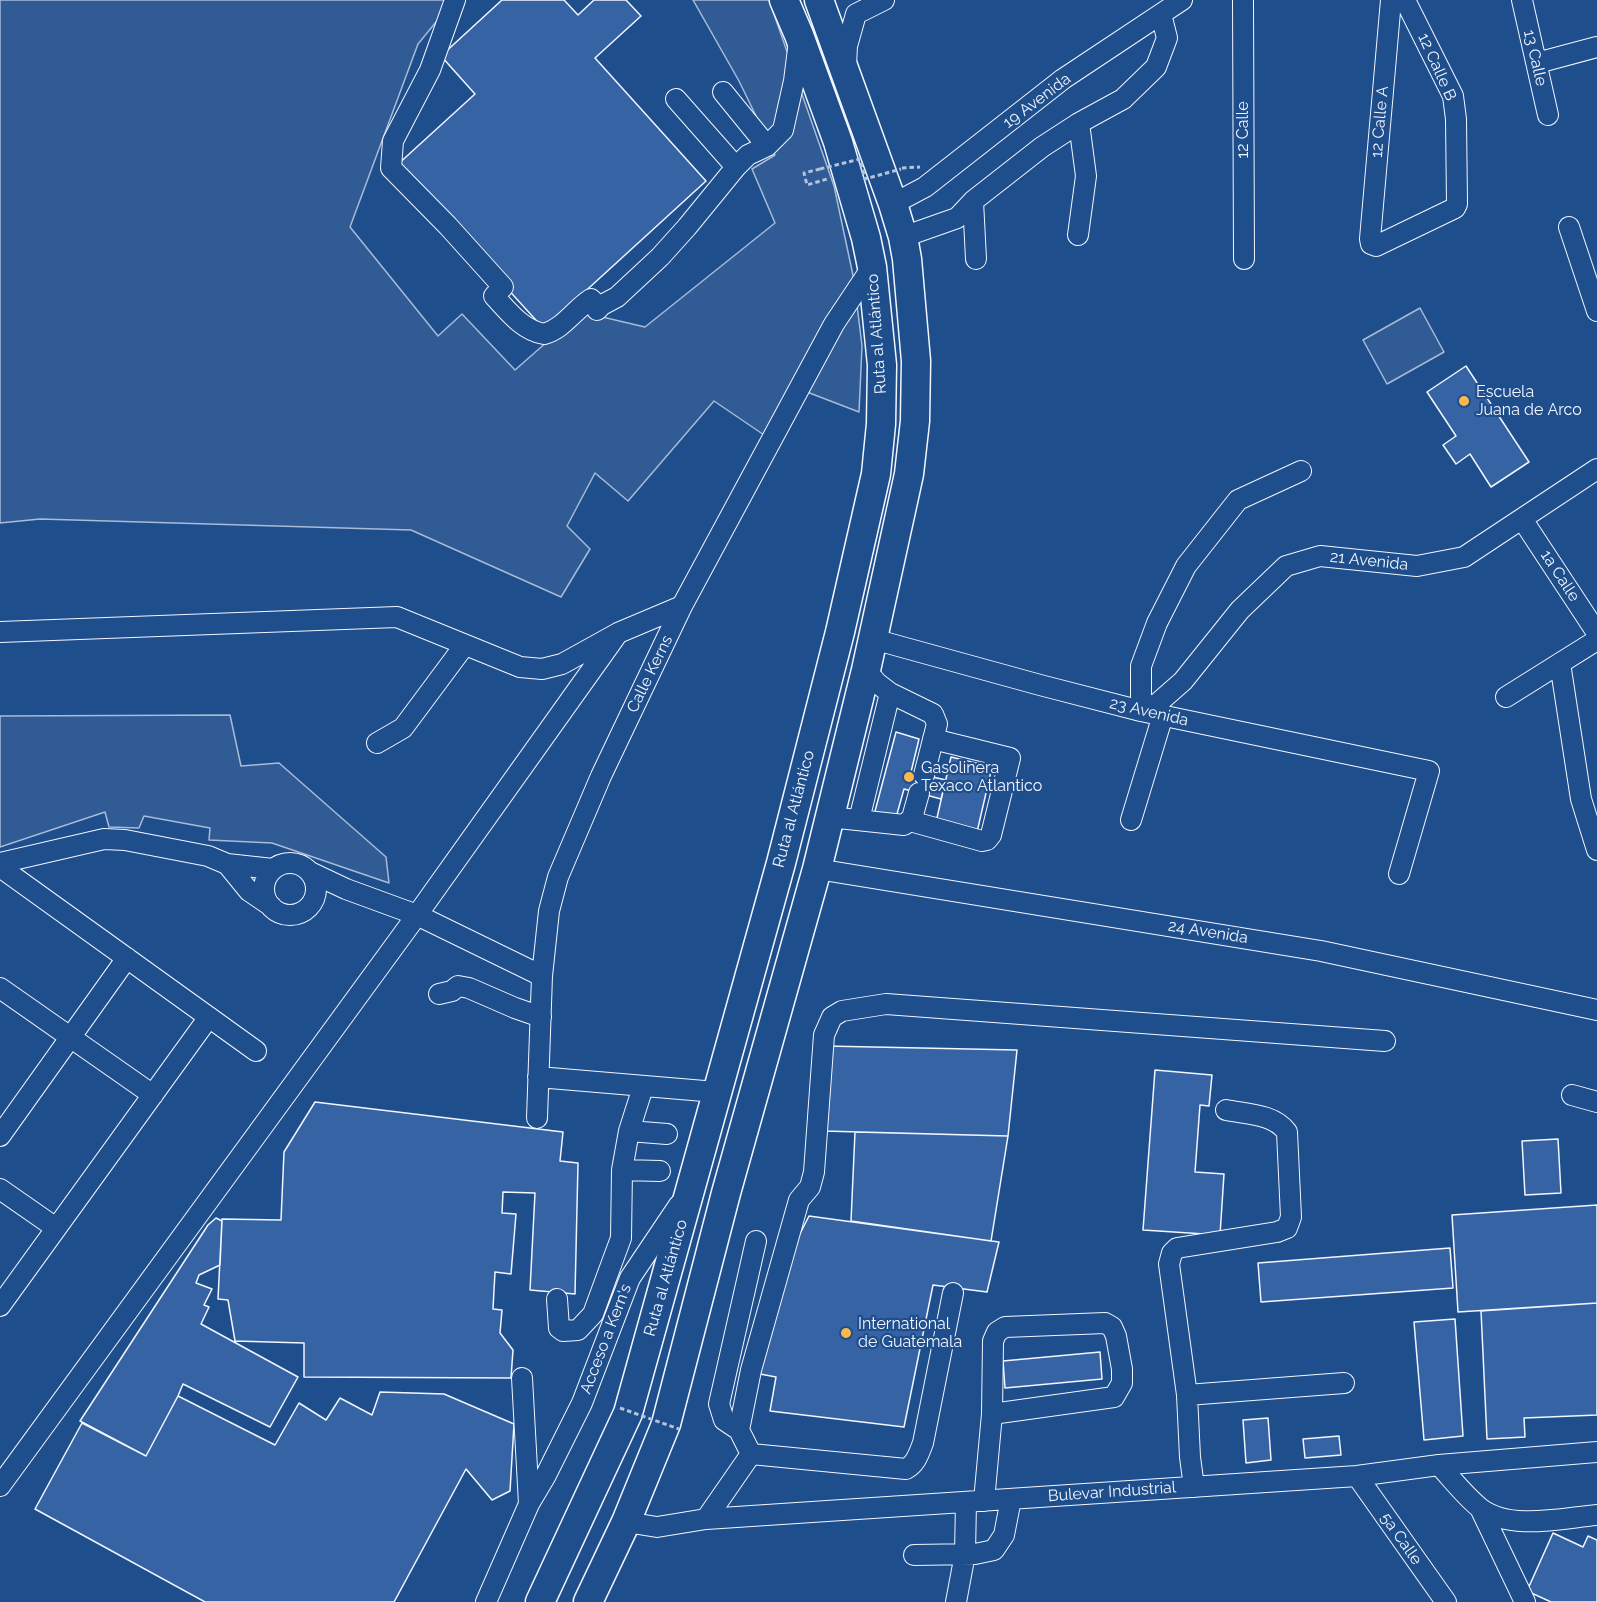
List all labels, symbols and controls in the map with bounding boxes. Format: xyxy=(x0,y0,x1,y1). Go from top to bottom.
street label: 13 Calle xyxy=(1519,28,1551,88)
street label: 12 Calle B xyxy=(1414,30,1460,104)
street label: 19 Avenida xyxy=(999,69,1075,133)
street label: 12 Calle A xyxy=(1367,85,1393,159)
street label: 12 Calle xyxy=(1233,101,1253,159)
street label: Ruta al Atlántico xyxy=(863,273,891,395)
place label: Escuela Juana de Arco xyxy=(1476,382,1582,420)
marker: Escuela Juana de Arco xyxy=(1457,394,1471,408)
street label: 21 Avenida xyxy=(1329,547,1409,575)
street label: 1a Calle xyxy=(1536,547,1584,605)
street label: Calle Kerns xyxy=(623,632,677,716)
street label: 23 Avenida xyxy=(1108,694,1190,730)
street label: Ruta al Atlántico xyxy=(769,748,819,870)
place label: Gasolinera Texaco Atlantico xyxy=(921,758,1042,796)
marker: Gasolinera Texaco Atlantico xyxy=(902,770,916,784)
street label: 24 Avenida xyxy=(1167,916,1249,948)
street label: Ruta al Atlántico xyxy=(640,1217,692,1339)
street label: Acceso a Kern's xyxy=(576,1281,636,1397)
place label: International de Guatemala xyxy=(858,1314,962,1352)
marker: International de Guatemala xyxy=(839,1326,853,1340)
street label: Bulevar Industrial xyxy=(1047,1478,1177,1506)
street label: 5a Calle xyxy=(1376,1509,1426,1569)

